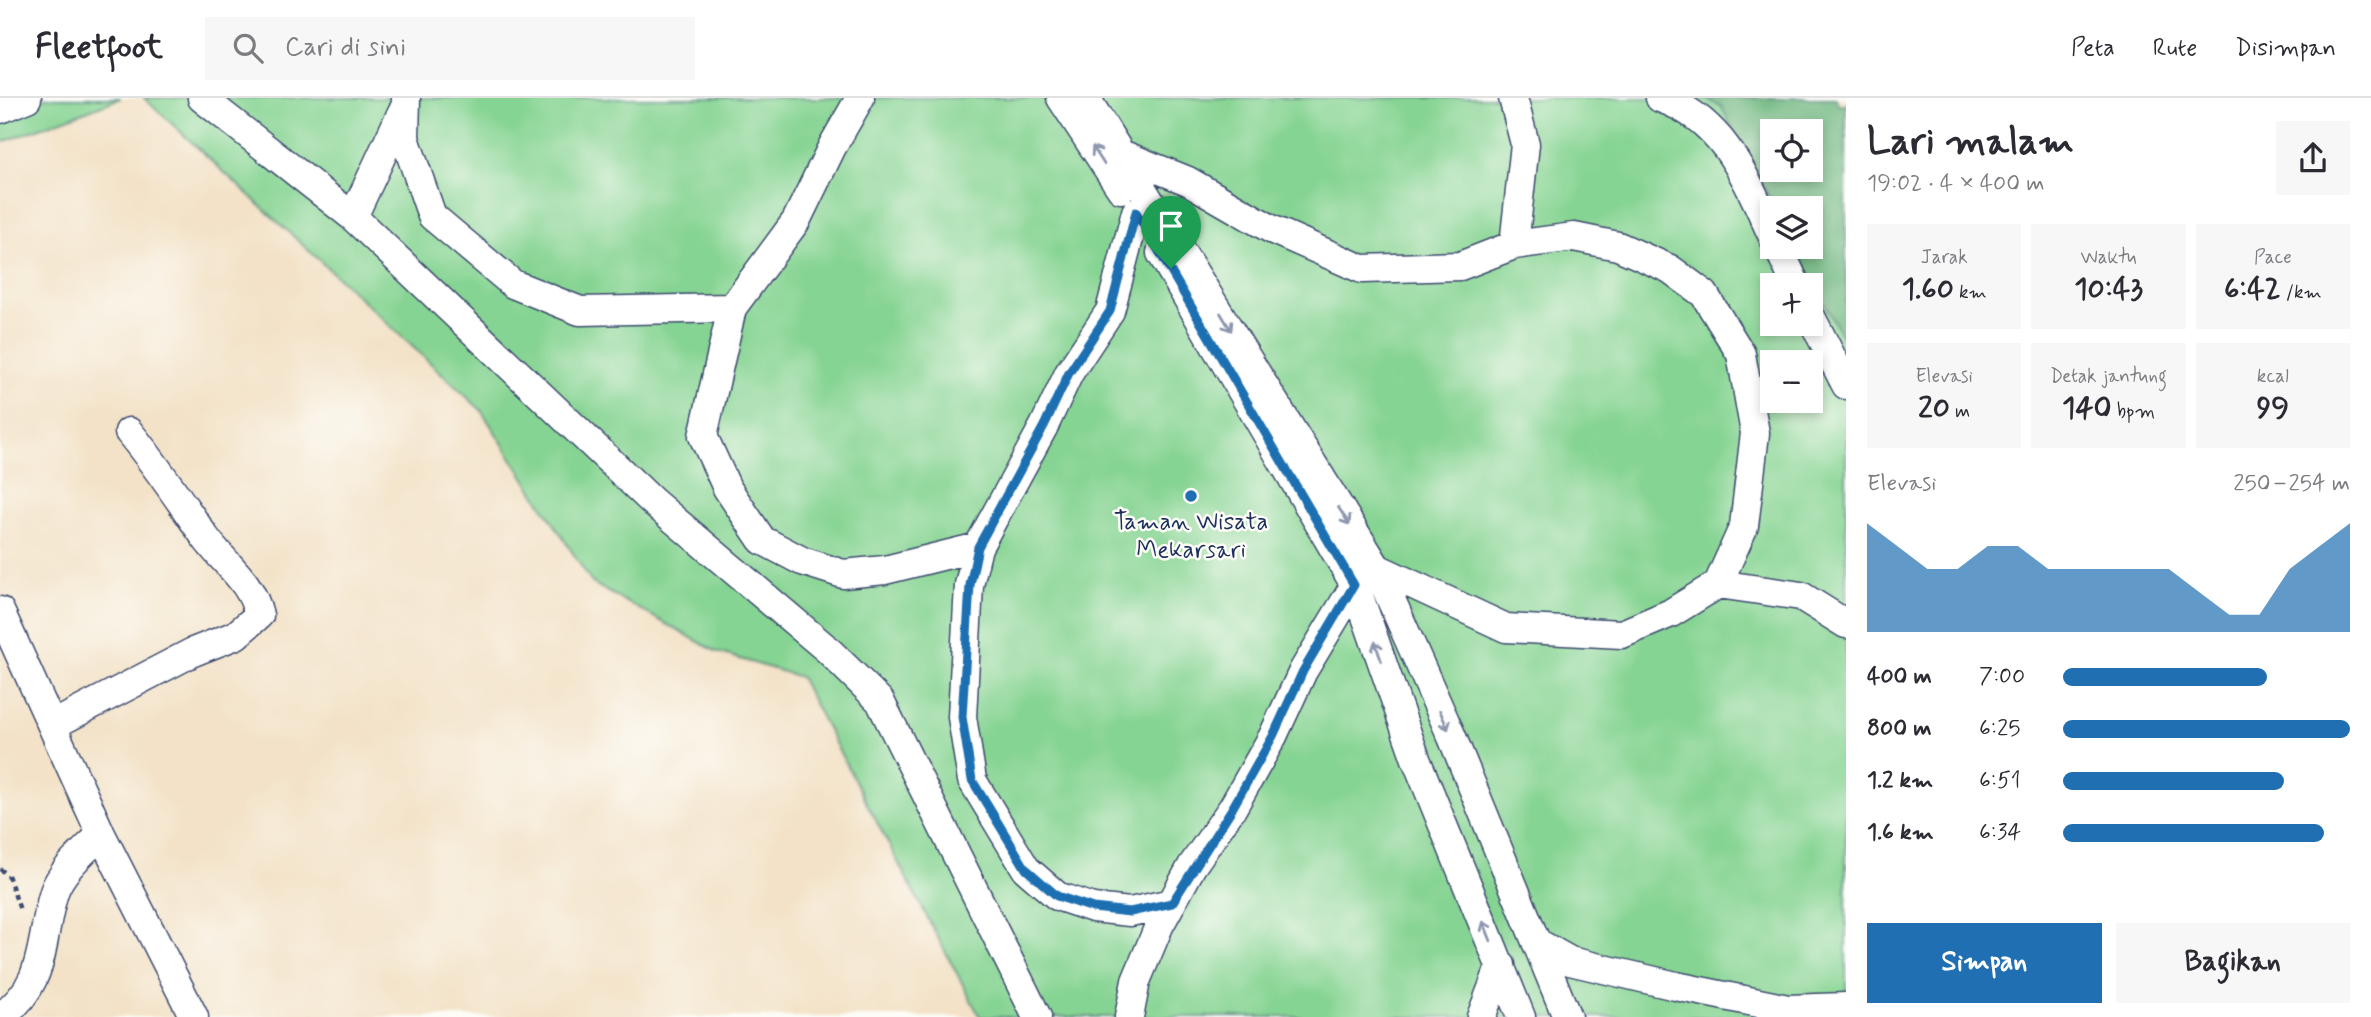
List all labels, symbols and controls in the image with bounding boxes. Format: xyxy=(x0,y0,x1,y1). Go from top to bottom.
search box xyxy=(205,17,695,80)
text: Fleetfoot xyxy=(35,26,163,70)
icon: search xyxy=(229,29,267,67)
text: Cari di sini xyxy=(285,31,406,65)
text: Peta xyxy=(2071,33,2115,64)
text: Rute xyxy=(2153,33,2197,64)
text: Disimpan xyxy=(2235,33,2336,64)
text: Lari malam xyxy=(1867,118,2074,167)
map controls xyxy=(1760,119,1823,413)
button: locate xyxy=(1760,119,1823,182)
button: share xyxy=(2276,121,2350,195)
one-way arrow xyxy=(1091,145,1105,165)
text: 19:02 · 4 × 400 m xyxy=(1867,169,2045,199)
pin xyxy=(1141,196,1201,268)
button: layers xyxy=(1760,196,1823,259)
icon: arrive xyxy=(1152,207,1190,245)
text: Jarak xyxy=(1921,245,1968,270)
text: Waktu xyxy=(2080,245,2137,270)
text: Pace xyxy=(2254,245,2292,270)
text: 1.60 xyxy=(1902,270,1954,309)
text: 10:43 xyxy=(2074,270,2143,309)
text: 6:42 xyxy=(2224,270,2281,309)
button: + xyxy=(1760,273,1823,336)
text: km xyxy=(1954,280,1987,305)
text: /km xyxy=(2281,280,2322,305)
one-way arrow xyxy=(1219,312,1233,332)
button: − xyxy=(1760,350,1823,413)
text: Elevasi xyxy=(1915,364,1973,389)
text: Detak jantung xyxy=(2050,364,2167,389)
text: kcal xyxy=(2257,364,2289,389)
text: 20 xyxy=(1918,389,1950,428)
text: 140 xyxy=(2062,389,2112,428)
text: 99 xyxy=(2257,389,2289,428)
text: m xyxy=(1950,399,1970,424)
text: bpm xyxy=(2112,399,2155,424)
text: Elevasi xyxy=(1867,469,1936,499)
text: 250–254 m xyxy=(2233,469,2350,499)
marker: Taman Wisata Mekarsari xyxy=(1183,488,1199,504)
one-way arrow xyxy=(1338,506,1352,526)
place label: Taman Wisata Mekarsari xyxy=(1114,507,1268,566)
one-way arrow xyxy=(1371,640,1383,662)
text: 400 m xyxy=(1867,662,1932,692)
text: 7:00 xyxy=(1979,662,2025,692)
one-way arrow xyxy=(1438,709,1451,730)
text: 800 m xyxy=(1867,714,1931,744)
text: 6:25 xyxy=(1979,714,2020,744)
text: 1.2 km xyxy=(1867,766,1933,796)
text: 6:51 xyxy=(1979,766,2021,796)
text: 1.6 km xyxy=(1867,818,1934,848)
text: 6:34 xyxy=(1979,818,2021,848)
one-way arrow xyxy=(1480,921,1493,942)
button: Simpan xyxy=(1867,923,2102,1003)
button: Bagikan xyxy=(2116,923,2350,1003)

